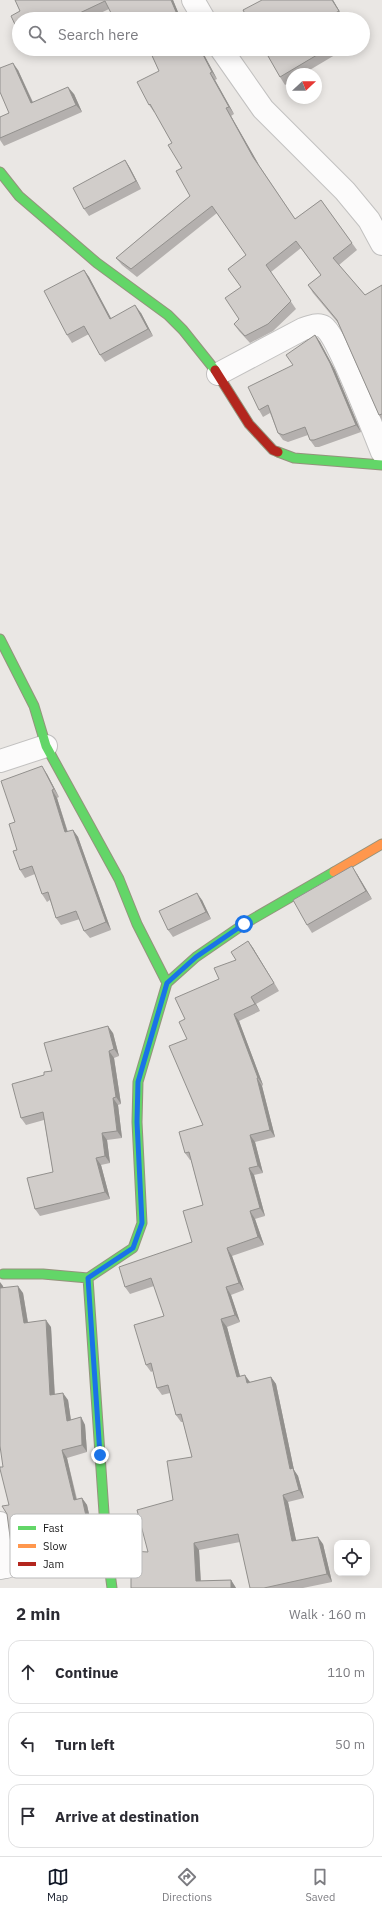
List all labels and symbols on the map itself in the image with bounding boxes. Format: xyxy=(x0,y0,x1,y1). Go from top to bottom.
north arrow xyxy=(286,68,322,104)
route start xyxy=(235,915,253,933)
route end xyxy=(91,1446,109,1464)
legend xyxy=(10,1514,142,1578)
text: Fast xyxy=(43,1521,64,1535)
text: Slow xyxy=(43,1539,67,1553)
text: Jam xyxy=(43,1557,64,1571)

